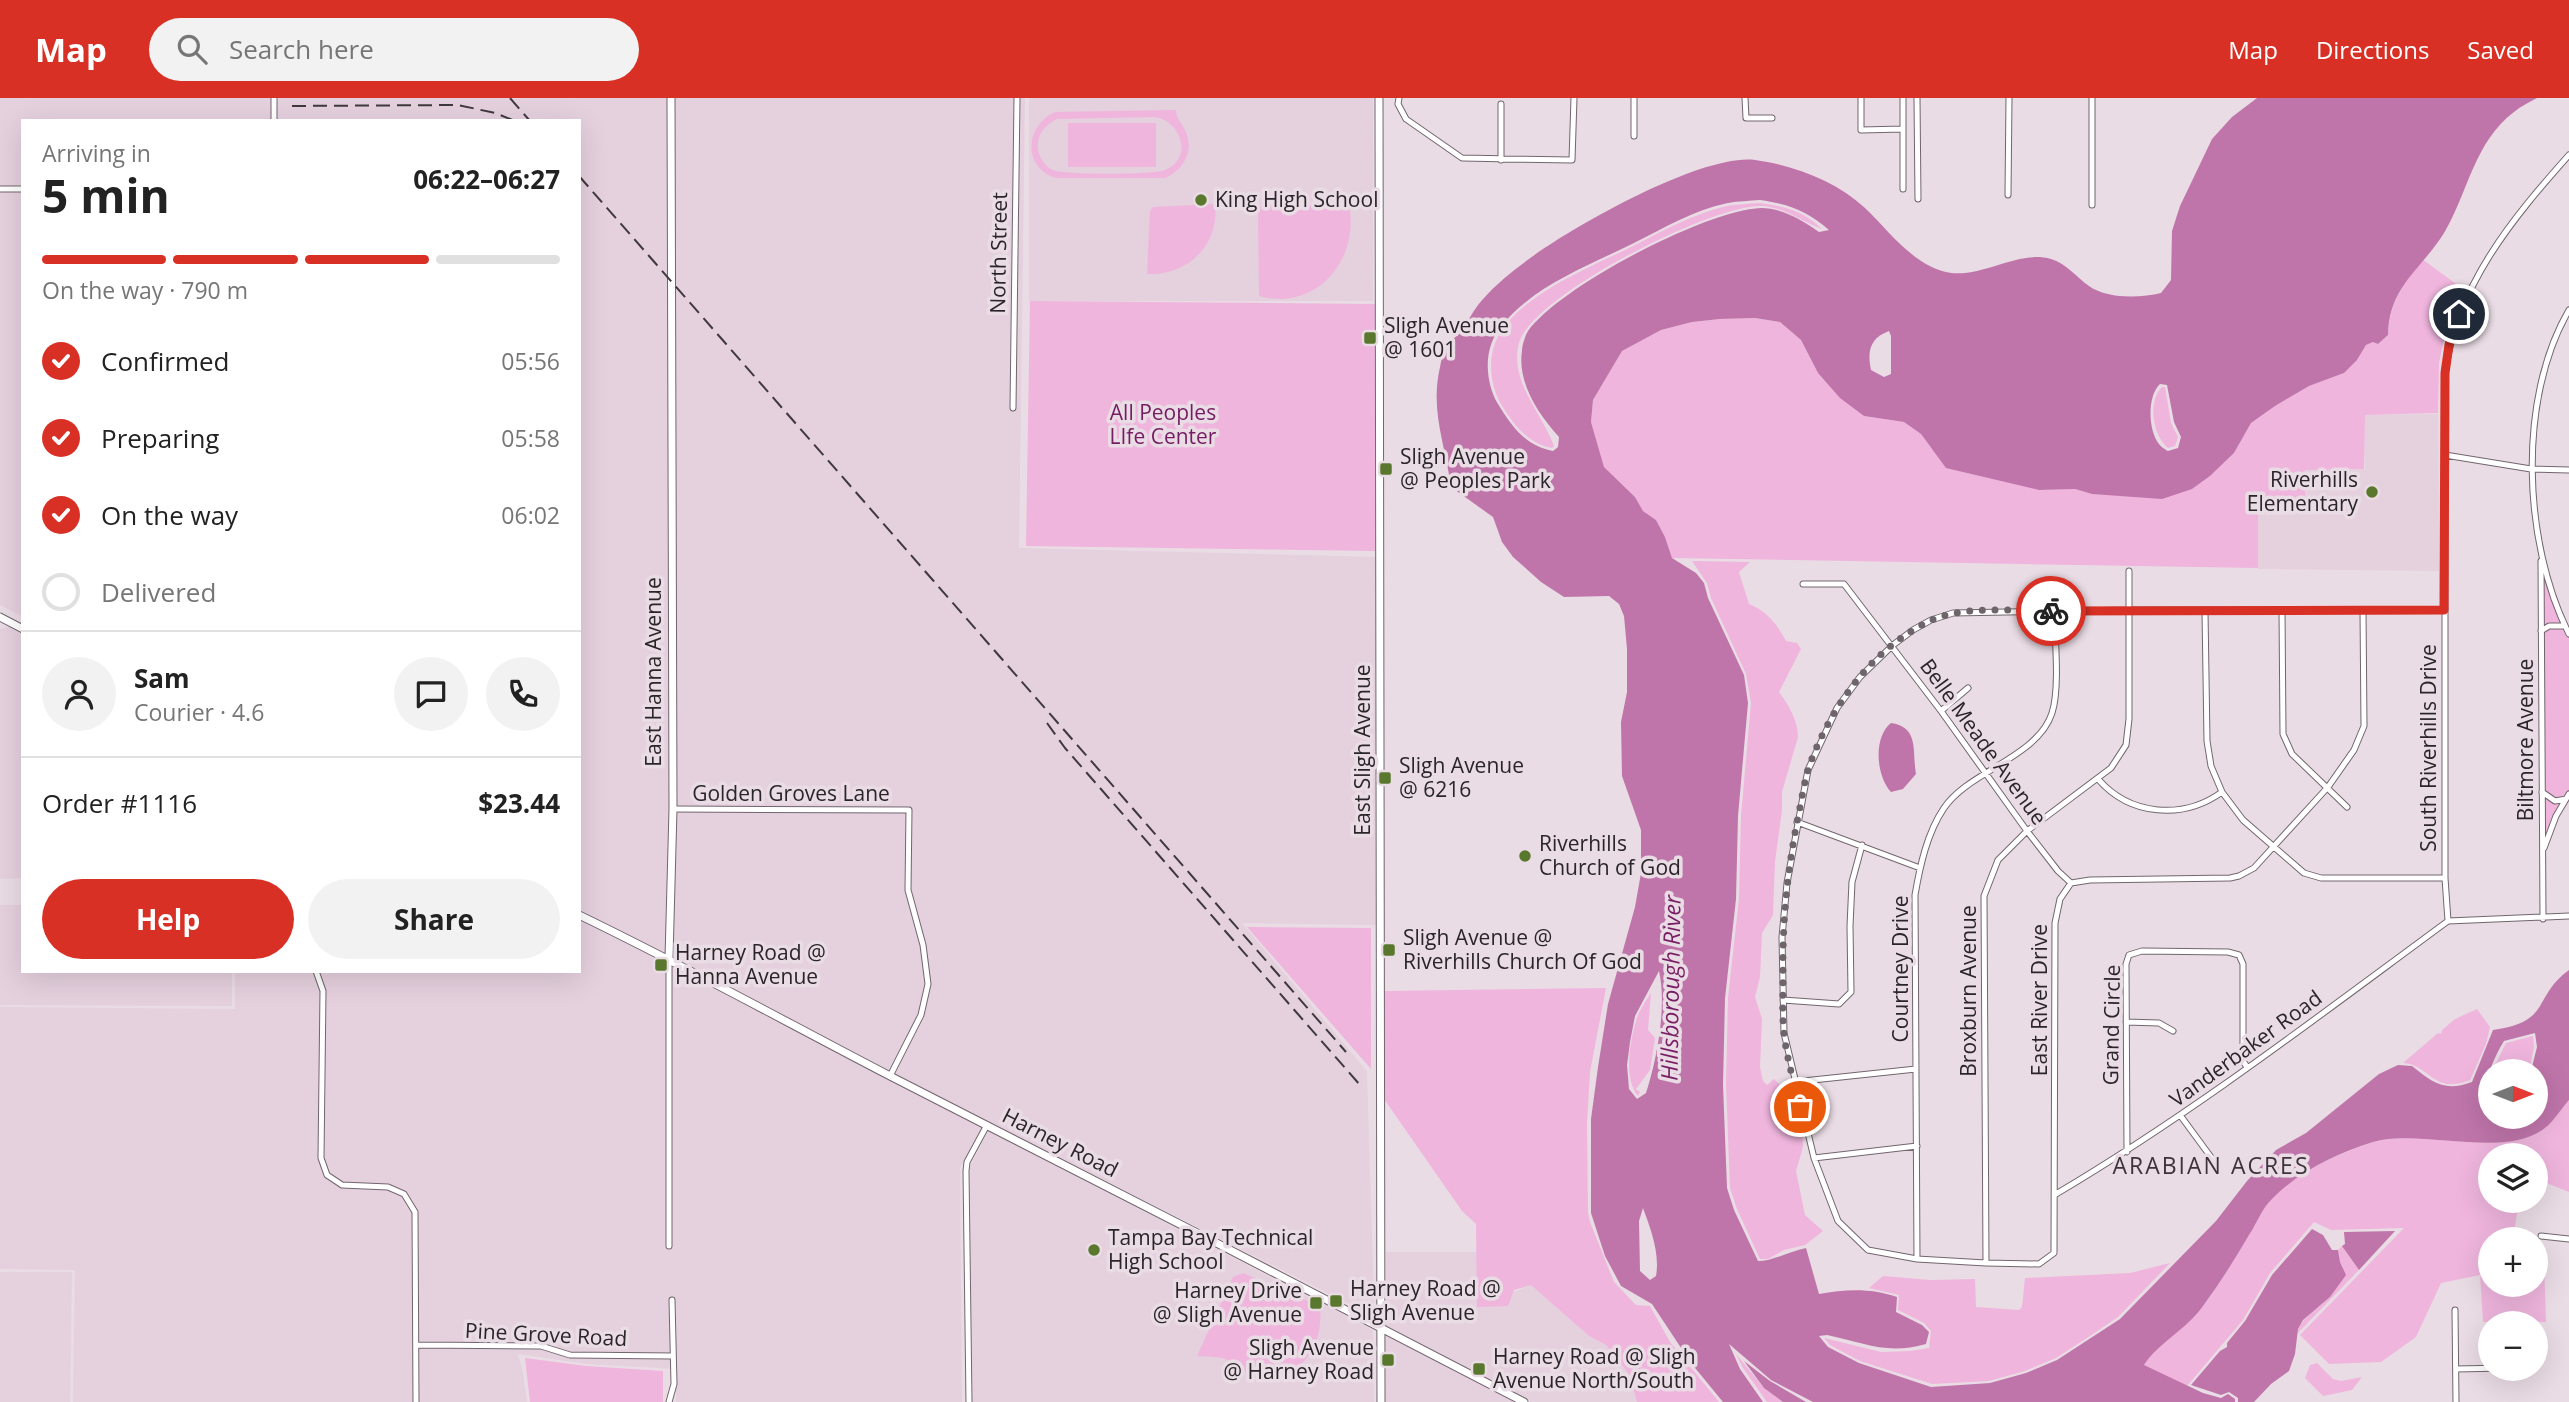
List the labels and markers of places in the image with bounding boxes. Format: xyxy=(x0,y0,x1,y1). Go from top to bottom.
place label: King High School xyxy=(1215,185,1378,213)
marker: King High School xyxy=(1193,192,1209,208)
pin xyxy=(2429,284,2489,344)
place label: Sligh Avenue @ 1601 xyxy=(1384,311,1509,363)
marker: Sligh Avenue @ 1601 xyxy=(1362,330,1378,346)
place label: Sligh Avenue @ Peoples Park xyxy=(1400,442,1551,494)
marker: Sligh Avenue @ Peoples Park xyxy=(1378,461,1394,477)
place label: Riverhills Elementary xyxy=(2247,465,2358,517)
marker: Riverhills Elementary xyxy=(2364,484,2380,500)
place label: Sligh Avenue @ 6216 xyxy=(1399,751,1524,803)
marker: Sligh Avenue @ 6216 xyxy=(1377,770,1393,786)
place label: Riverhills Church of God xyxy=(1539,829,1681,881)
marker: Riverhills Church of God xyxy=(1517,848,1533,864)
place label: Sligh Avenue @ Riverhills Church Of God xyxy=(1403,923,1642,975)
place label: Harney Road @ Hanna Avenue xyxy=(675,938,826,990)
marker: Sligh Avenue @ Riverhills Church Of God xyxy=(1381,942,1397,958)
marker: Harney Road @ Hanna Avenue xyxy=(653,957,669,973)
pin xyxy=(1770,1077,1830,1137)
place label: Tampa Bay Technical High School xyxy=(1108,1223,1313,1275)
marker: Tampa Bay Technical High School xyxy=(1086,1242,1102,1258)
place label: Harney Road @ Sligh Avenue xyxy=(1350,1274,1501,1326)
place label: Harney Drive @ Sligh Avenue xyxy=(1153,1276,1302,1328)
marker: Harney Road @ Sligh Avenue xyxy=(1328,1293,1344,1309)
marker: Harney Drive @ Sligh Avenue xyxy=(1308,1295,1324,1311)
place label: Sligh Avenue @ Harney Road xyxy=(1223,1333,1374,1385)
place label: Harney Road @ Sligh Avenue North/South xyxy=(1493,1342,1696,1394)
marker: Sligh Avenue @ Harney Road xyxy=(1380,1352,1396,1368)
marker: Harney Road @ Sligh Avenue North/South xyxy=(1471,1361,1487,1377)

